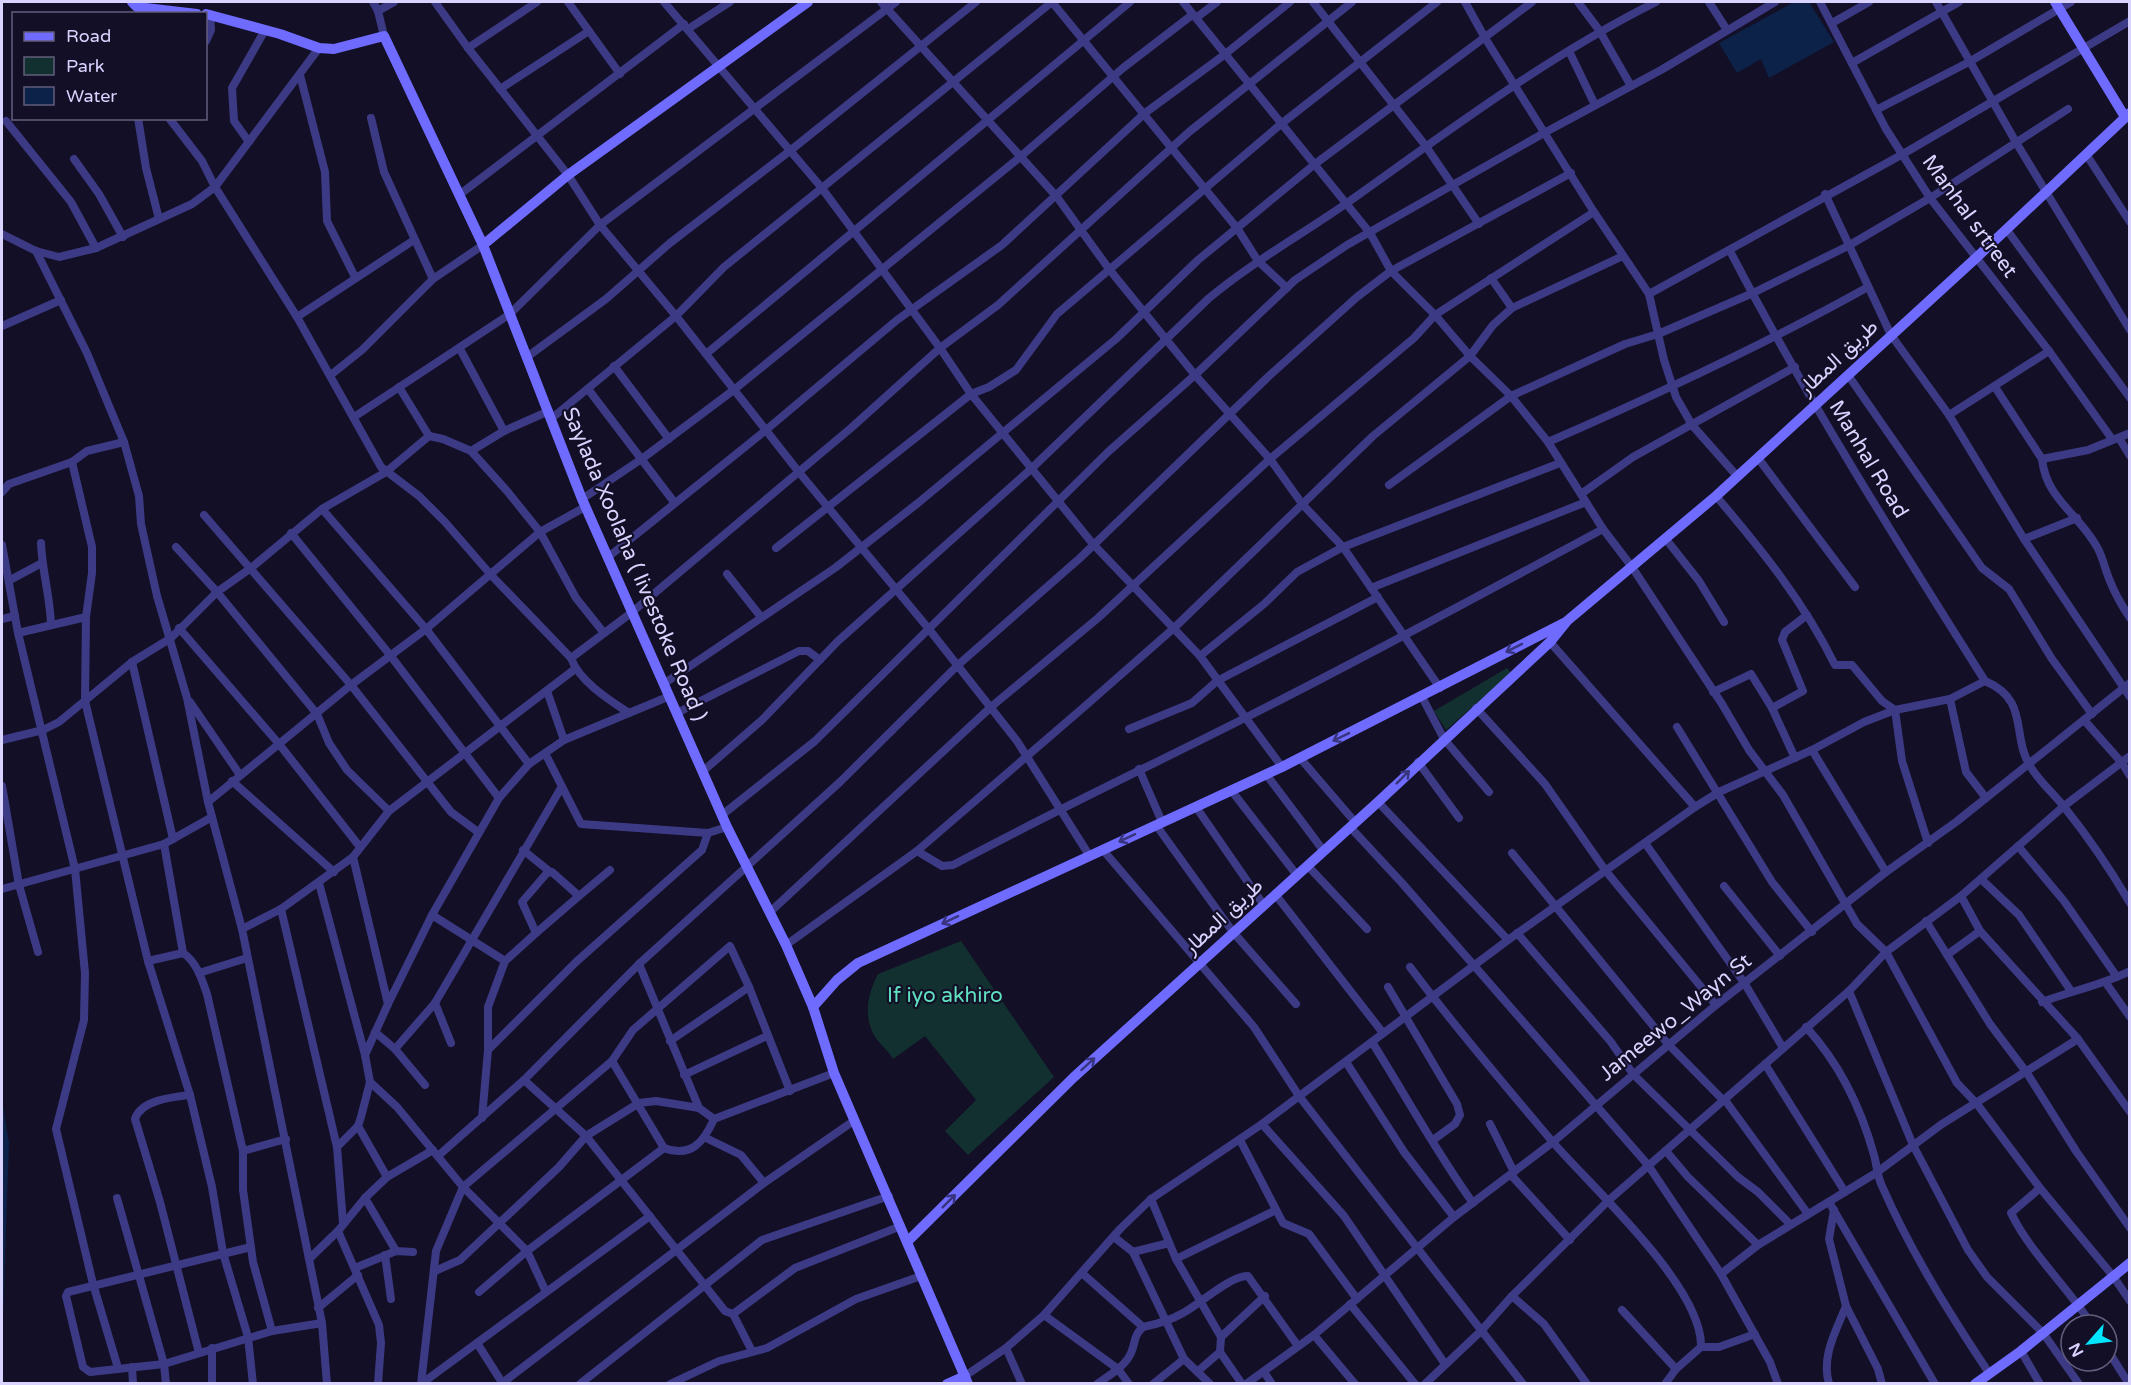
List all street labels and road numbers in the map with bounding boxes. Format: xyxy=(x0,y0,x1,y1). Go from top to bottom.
street label: Manhal srtreet xyxy=(1917,150,2023,283)
street label: طريق المطار xyxy=(1793,314,1883,401)
street label: Manhal Road xyxy=(1824,396,1914,523)
street label: Saylada Xoolaha ( livestoke Road ) xyxy=(557,403,712,725)
street label: طريق المطار xyxy=(1178,873,1268,960)
street label: Jameewo_Wayn St xyxy=(1594,948,1756,1086)

